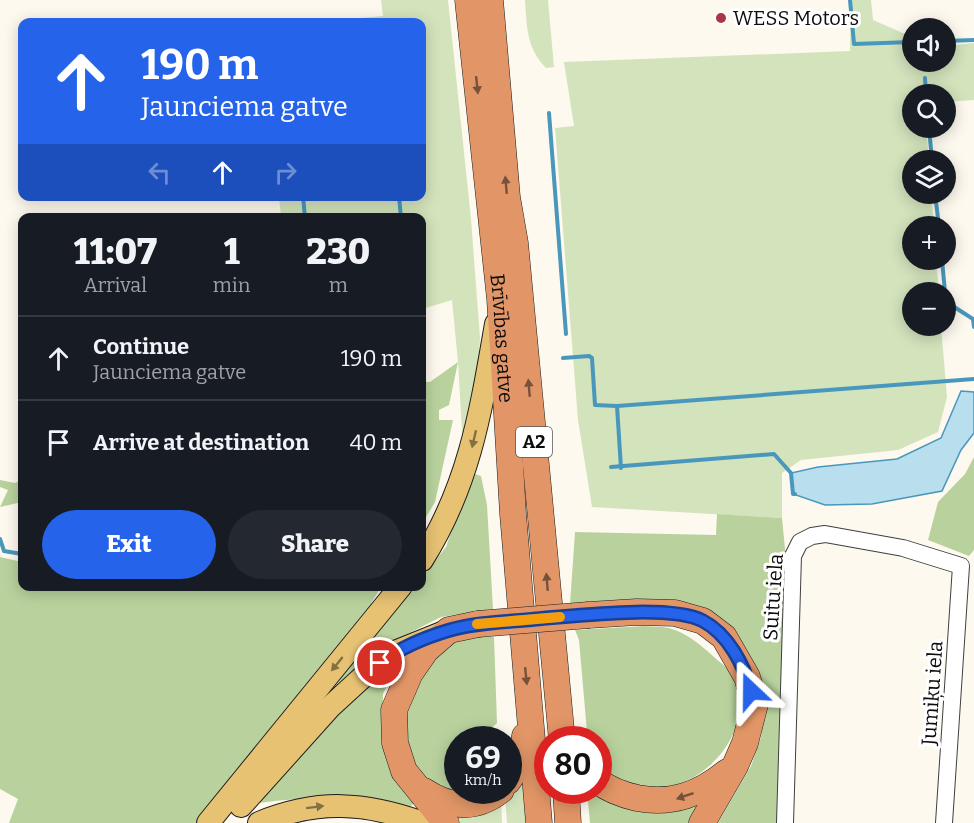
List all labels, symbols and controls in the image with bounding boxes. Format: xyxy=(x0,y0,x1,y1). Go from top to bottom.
place label: WESS Motors xyxy=(733,6,859,30)
marker: WESS Motors xyxy=(714,11,728,25)
map controls xyxy=(902,18,956,336)
button: sound xyxy=(902,18,956,72)
text: 190 m xyxy=(141,40,258,90)
icon: ahead xyxy=(42,42,120,120)
one-way arrow xyxy=(472,75,482,94)
button: search xyxy=(902,84,956,138)
text: Jaunciema gatve xyxy=(141,91,348,123)
button: layers xyxy=(902,150,956,204)
icon: left xyxy=(143,156,176,189)
icon: ahead xyxy=(206,156,239,189)
icon: right xyxy=(269,156,302,189)
one-way arrow xyxy=(501,175,511,194)
button: + xyxy=(902,216,956,270)
text: 11:07 xyxy=(74,230,157,274)
text: 1 xyxy=(224,230,240,274)
text: 230 xyxy=(306,230,370,274)
text: Arrival xyxy=(84,273,147,297)
text: min xyxy=(213,273,250,297)
text: m xyxy=(329,273,348,297)
street label: Brīvības gatve xyxy=(485,273,518,403)
button: − xyxy=(902,282,956,336)
text: Continue xyxy=(93,333,189,360)
icon: ahead xyxy=(42,342,75,375)
text: 190 m xyxy=(341,345,402,372)
text: Jaunciema gatve xyxy=(93,360,246,384)
one-way arrow xyxy=(524,379,534,398)
icon: arrive xyxy=(42,426,75,459)
road number: A2 xyxy=(516,427,552,457)
text: Arrive at destination xyxy=(93,429,309,456)
text: 40 m xyxy=(350,429,402,456)
one-way arrow xyxy=(469,429,479,448)
button: Exit xyxy=(42,510,216,579)
button: Share xyxy=(228,510,402,579)
street label: Suitu iela xyxy=(758,553,788,641)
one-way arrow xyxy=(542,573,552,592)
pin xyxy=(354,637,405,688)
street label: Jumiķu iela xyxy=(916,640,949,747)
icon: arrive xyxy=(363,646,396,679)
one-way arrow xyxy=(332,657,344,672)
position arrow xyxy=(719,659,783,723)
one-way arrow xyxy=(521,666,531,685)
speed limit sign: 80 xyxy=(534,726,612,804)
text: 69 xyxy=(465,740,501,776)
text: km/h xyxy=(464,771,502,789)
one-way arrow xyxy=(676,791,694,801)
one-way arrow xyxy=(306,803,325,812)

